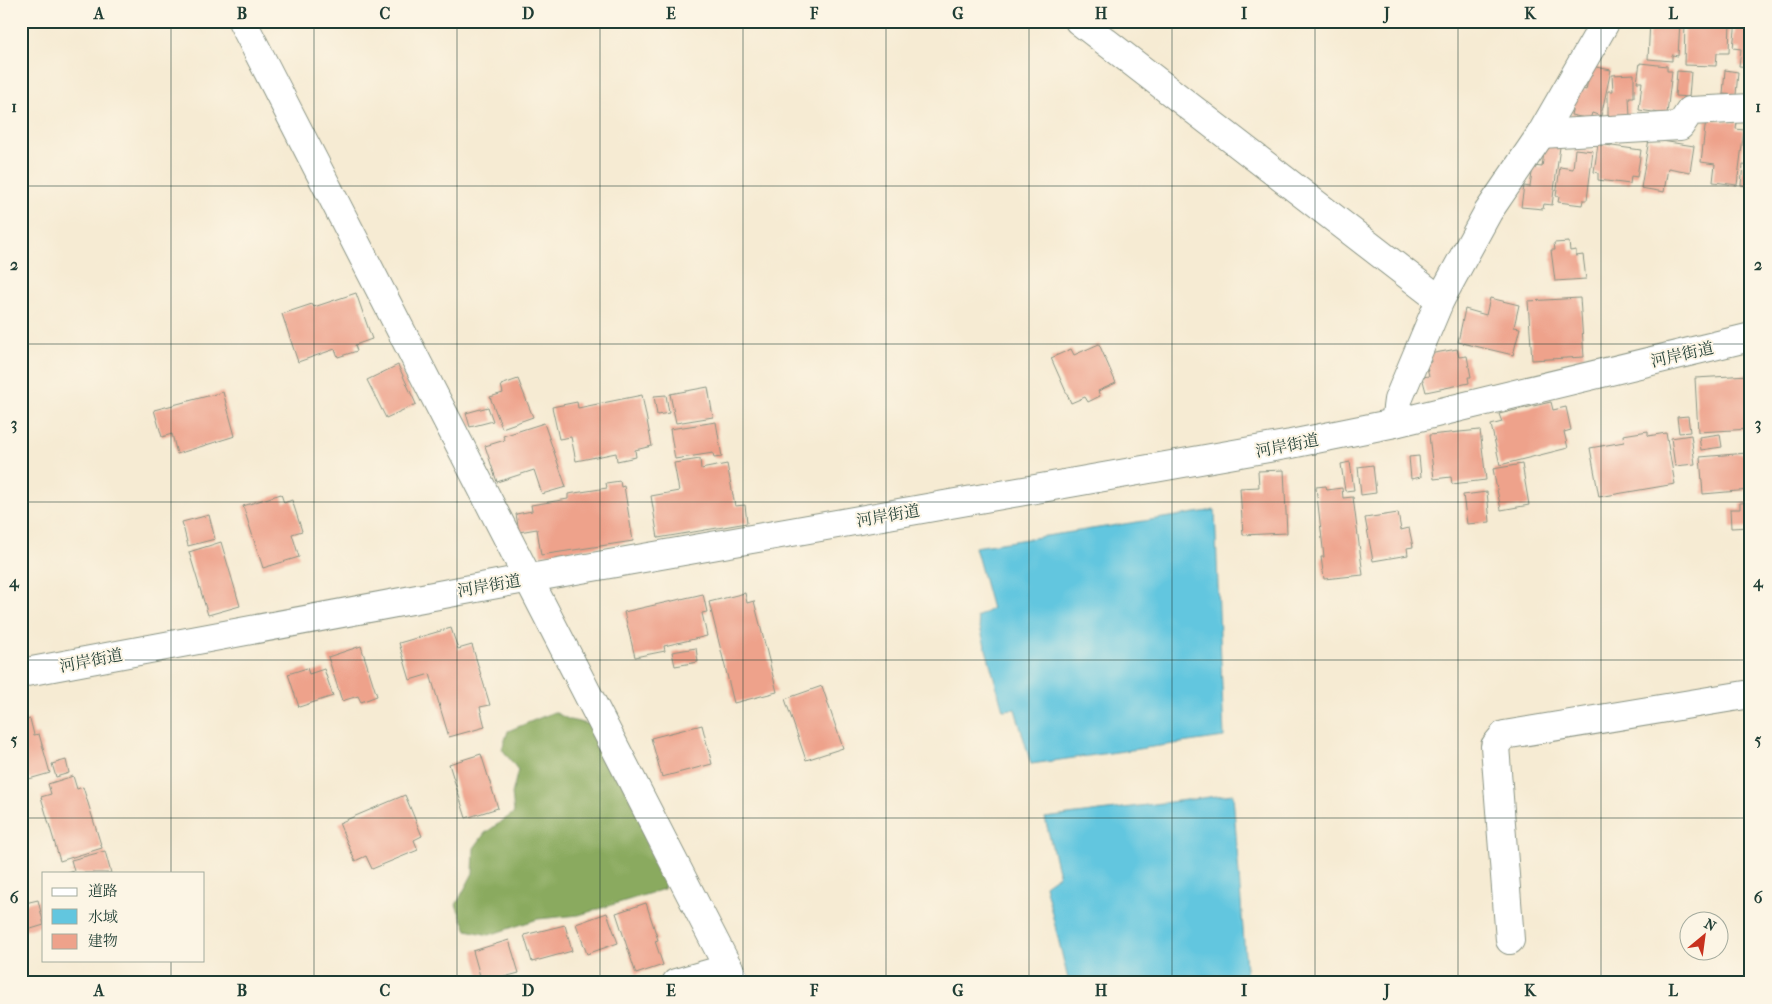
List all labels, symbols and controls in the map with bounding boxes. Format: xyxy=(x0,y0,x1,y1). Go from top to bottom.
text: A xyxy=(93,4,105,23)
text: B xyxy=(237,4,247,23)
text: C xyxy=(380,4,391,23)
text: D xyxy=(522,4,534,23)
text: E xyxy=(666,4,676,23)
text: F xyxy=(809,4,819,23)
text: G xyxy=(952,4,964,23)
text: H xyxy=(1095,4,1108,23)
text: I xyxy=(1241,4,1248,23)
text: J xyxy=(1382,4,1390,24)
text: K xyxy=(1524,4,1537,23)
text: L xyxy=(1668,4,1678,23)
text: 1 xyxy=(11,97,17,116)
text: 1 xyxy=(1755,97,1761,116)
text: 2 xyxy=(10,255,18,274)
text: 2 xyxy=(1754,255,1762,274)
street label: 河岸街道 xyxy=(1649,338,1715,371)
text: 3 xyxy=(11,414,17,434)
text: 3 xyxy=(1755,414,1761,434)
street label: 河岸街道 xyxy=(1254,430,1320,461)
street label: 河岸街道 xyxy=(855,501,921,530)
street label: 河岸街道 xyxy=(456,571,522,600)
text: 4 xyxy=(8,572,20,592)
text: 4 xyxy=(1752,572,1764,592)
street label: 河岸街道 xyxy=(58,645,124,676)
text: 5 xyxy=(11,730,18,749)
text: 5 xyxy=(1755,730,1762,749)
legend xyxy=(42,872,205,962)
text: 道路 xyxy=(88,882,118,900)
text: 6 xyxy=(10,888,19,907)
text: 6 xyxy=(1754,888,1763,907)
text: 水域 xyxy=(88,908,118,926)
north arrow xyxy=(1680,912,1730,962)
text: N xyxy=(1701,915,1719,935)
text: 建物 xyxy=(88,932,118,950)
text: A xyxy=(93,981,105,1000)
text: B xyxy=(237,981,247,1000)
text: C xyxy=(380,981,391,1000)
text: D xyxy=(522,981,534,1000)
text: E xyxy=(666,981,676,1000)
text: F xyxy=(809,981,819,1000)
text: G xyxy=(952,981,964,1000)
text: H xyxy=(1095,981,1108,1000)
text: I xyxy=(1241,981,1248,1000)
text: J xyxy=(1382,981,1390,1001)
text: K xyxy=(1524,981,1537,1000)
text: L xyxy=(1668,981,1678,1000)

